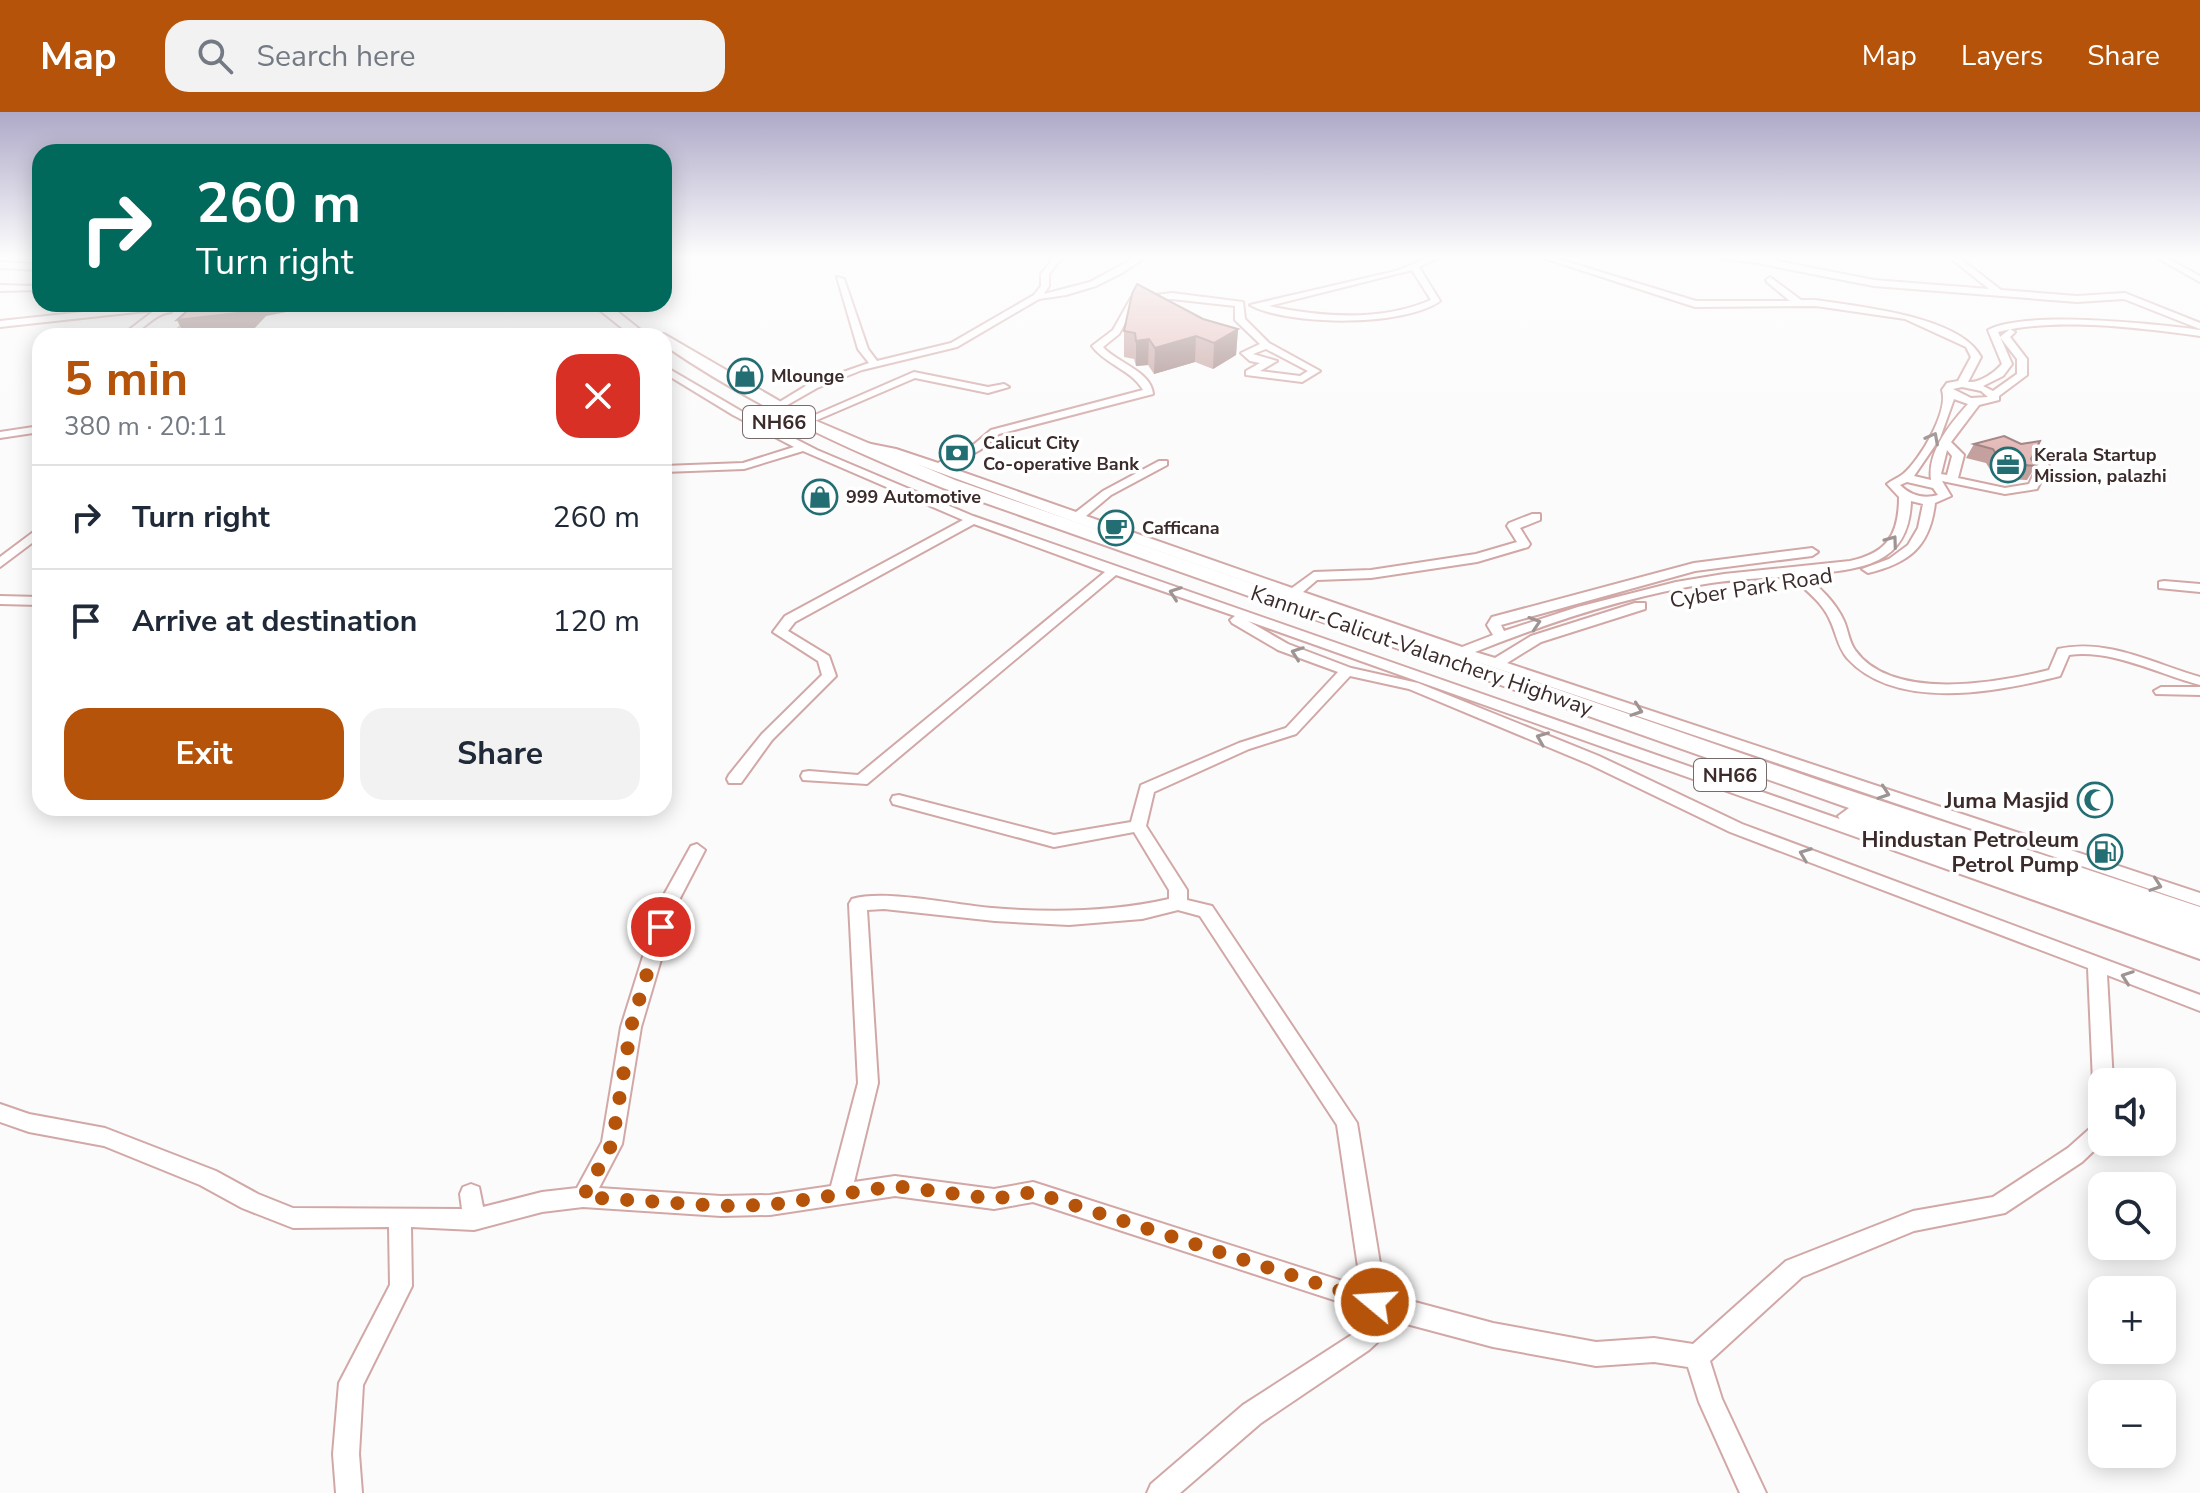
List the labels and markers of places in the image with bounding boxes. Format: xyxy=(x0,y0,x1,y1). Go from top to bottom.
shop icon: Mlounge xyxy=(726,357,764,395)
place label: Mlounge xyxy=(771,364,844,388)
place label: Calicut City Co-operative Bank xyxy=(983,431,1139,476)
bank icon: Calicut City Co-operative Bank xyxy=(938,434,976,472)
place label: Kerala Startup Mission, palazhi xyxy=(2034,443,2166,488)
office icon: Kerala Startup Mission, palazhi xyxy=(1989,446,2027,484)
shop icon: 999 Automotive xyxy=(801,478,839,516)
place label: 999 Automotive xyxy=(846,485,981,509)
cafe icon: Cafficana xyxy=(1097,509,1135,547)
place label: Cafficana xyxy=(1142,516,1220,540)
mosque icon: Juma Masjid xyxy=(2076,781,2114,819)
place label: Juma Masjid xyxy=(1944,786,2069,816)
place label: Hindustan Petroleum Petrol Pump xyxy=(1862,825,2079,880)
fuel station icon: Hindustan Petroleum Petrol Pump xyxy=(2086,833,2124,871)
pin xyxy=(627,893,695,961)

